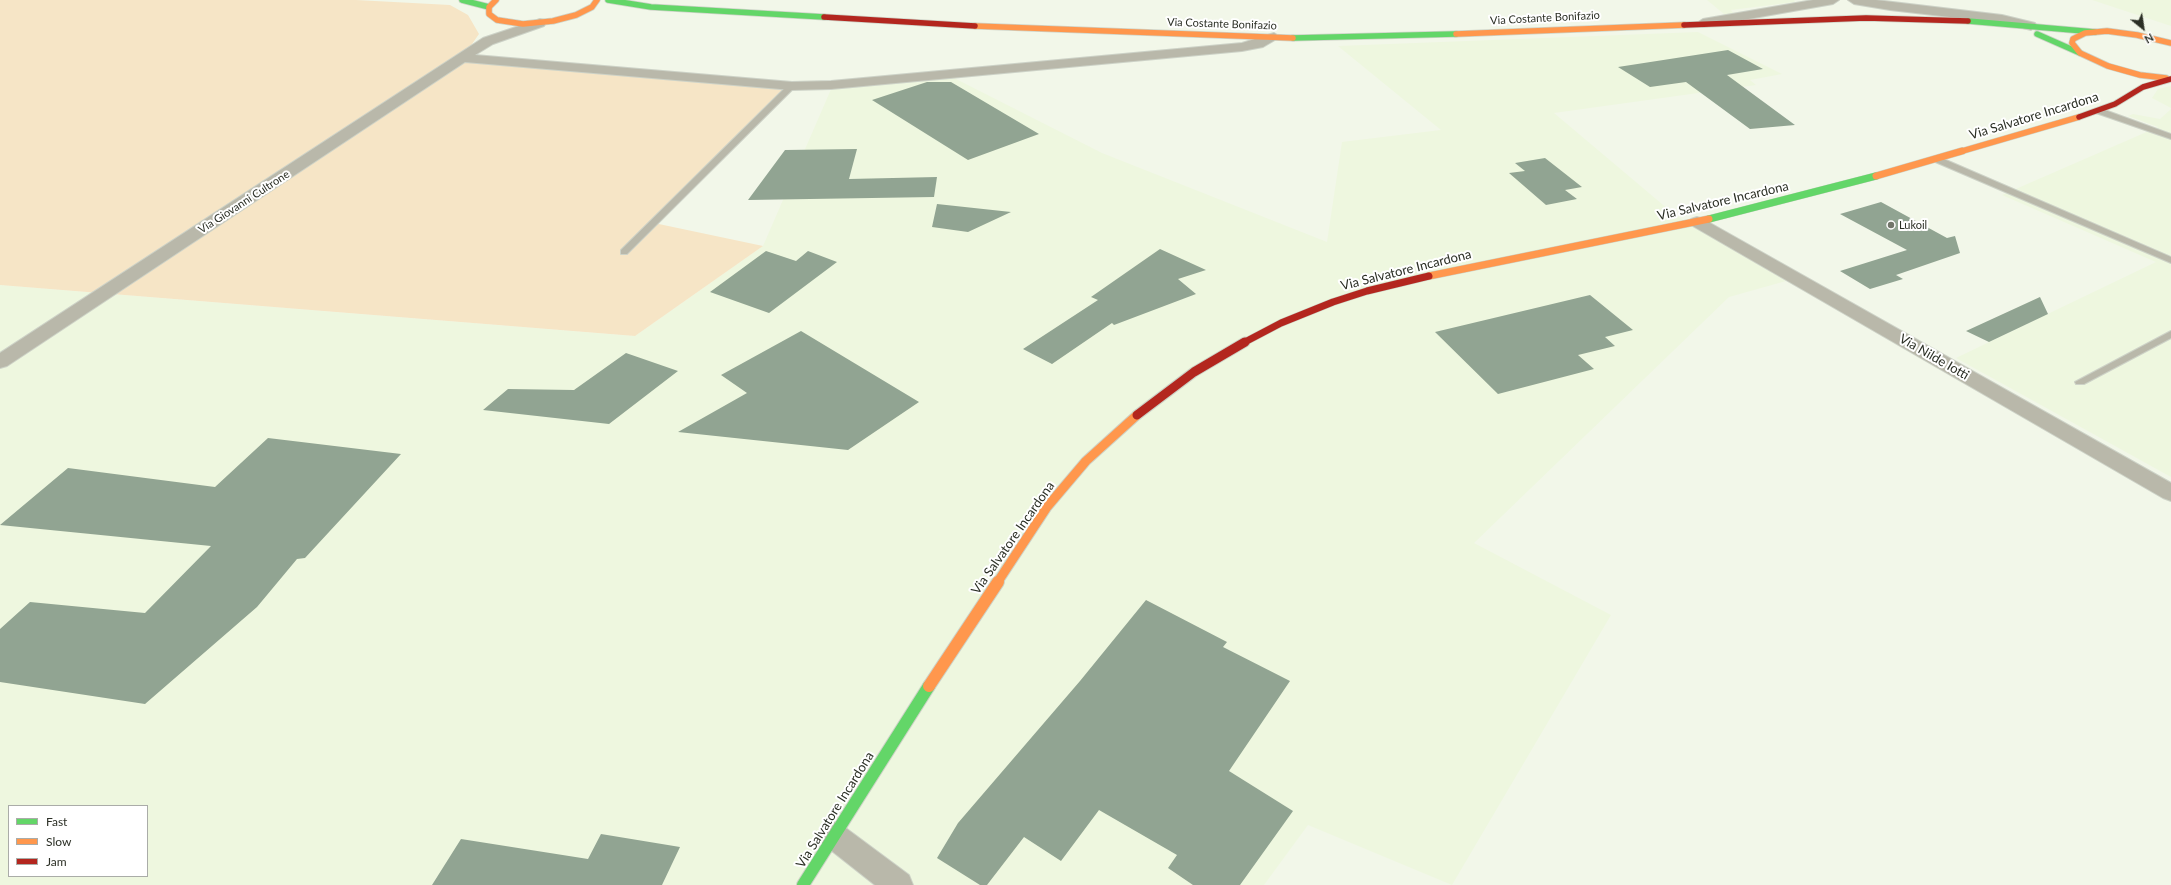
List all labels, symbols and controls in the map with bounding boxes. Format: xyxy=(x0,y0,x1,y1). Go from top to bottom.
north arrow xyxy=(2123,8,2163,48)
street label: Via Costante Bonifazio xyxy=(1490,9,1600,27)
street label: Via Costante Bonifazio xyxy=(1167,15,1277,33)
text: N xyxy=(2142,31,2156,47)
street label: Via Salvatore Incardona xyxy=(1968,89,2100,143)
street label: Via Giovanni Cultrone xyxy=(196,168,292,236)
street label: Via Salvatore Incardona xyxy=(1656,178,1790,224)
place label: Lukoil xyxy=(1899,218,1927,232)
marker: Lukoil xyxy=(1886,220,1896,230)
street label: Via Salvatore Incardona xyxy=(1339,246,1473,294)
street label: Via Nilde Iotti xyxy=(1896,331,1972,383)
street label: Via Salvatore Incardona xyxy=(968,479,1058,597)
street label: Via Salvatore Incardona xyxy=(793,749,877,871)
legend xyxy=(8,805,148,877)
text: Fast xyxy=(46,814,67,829)
text: Slow xyxy=(46,834,71,849)
text: Jam xyxy=(46,854,67,869)

